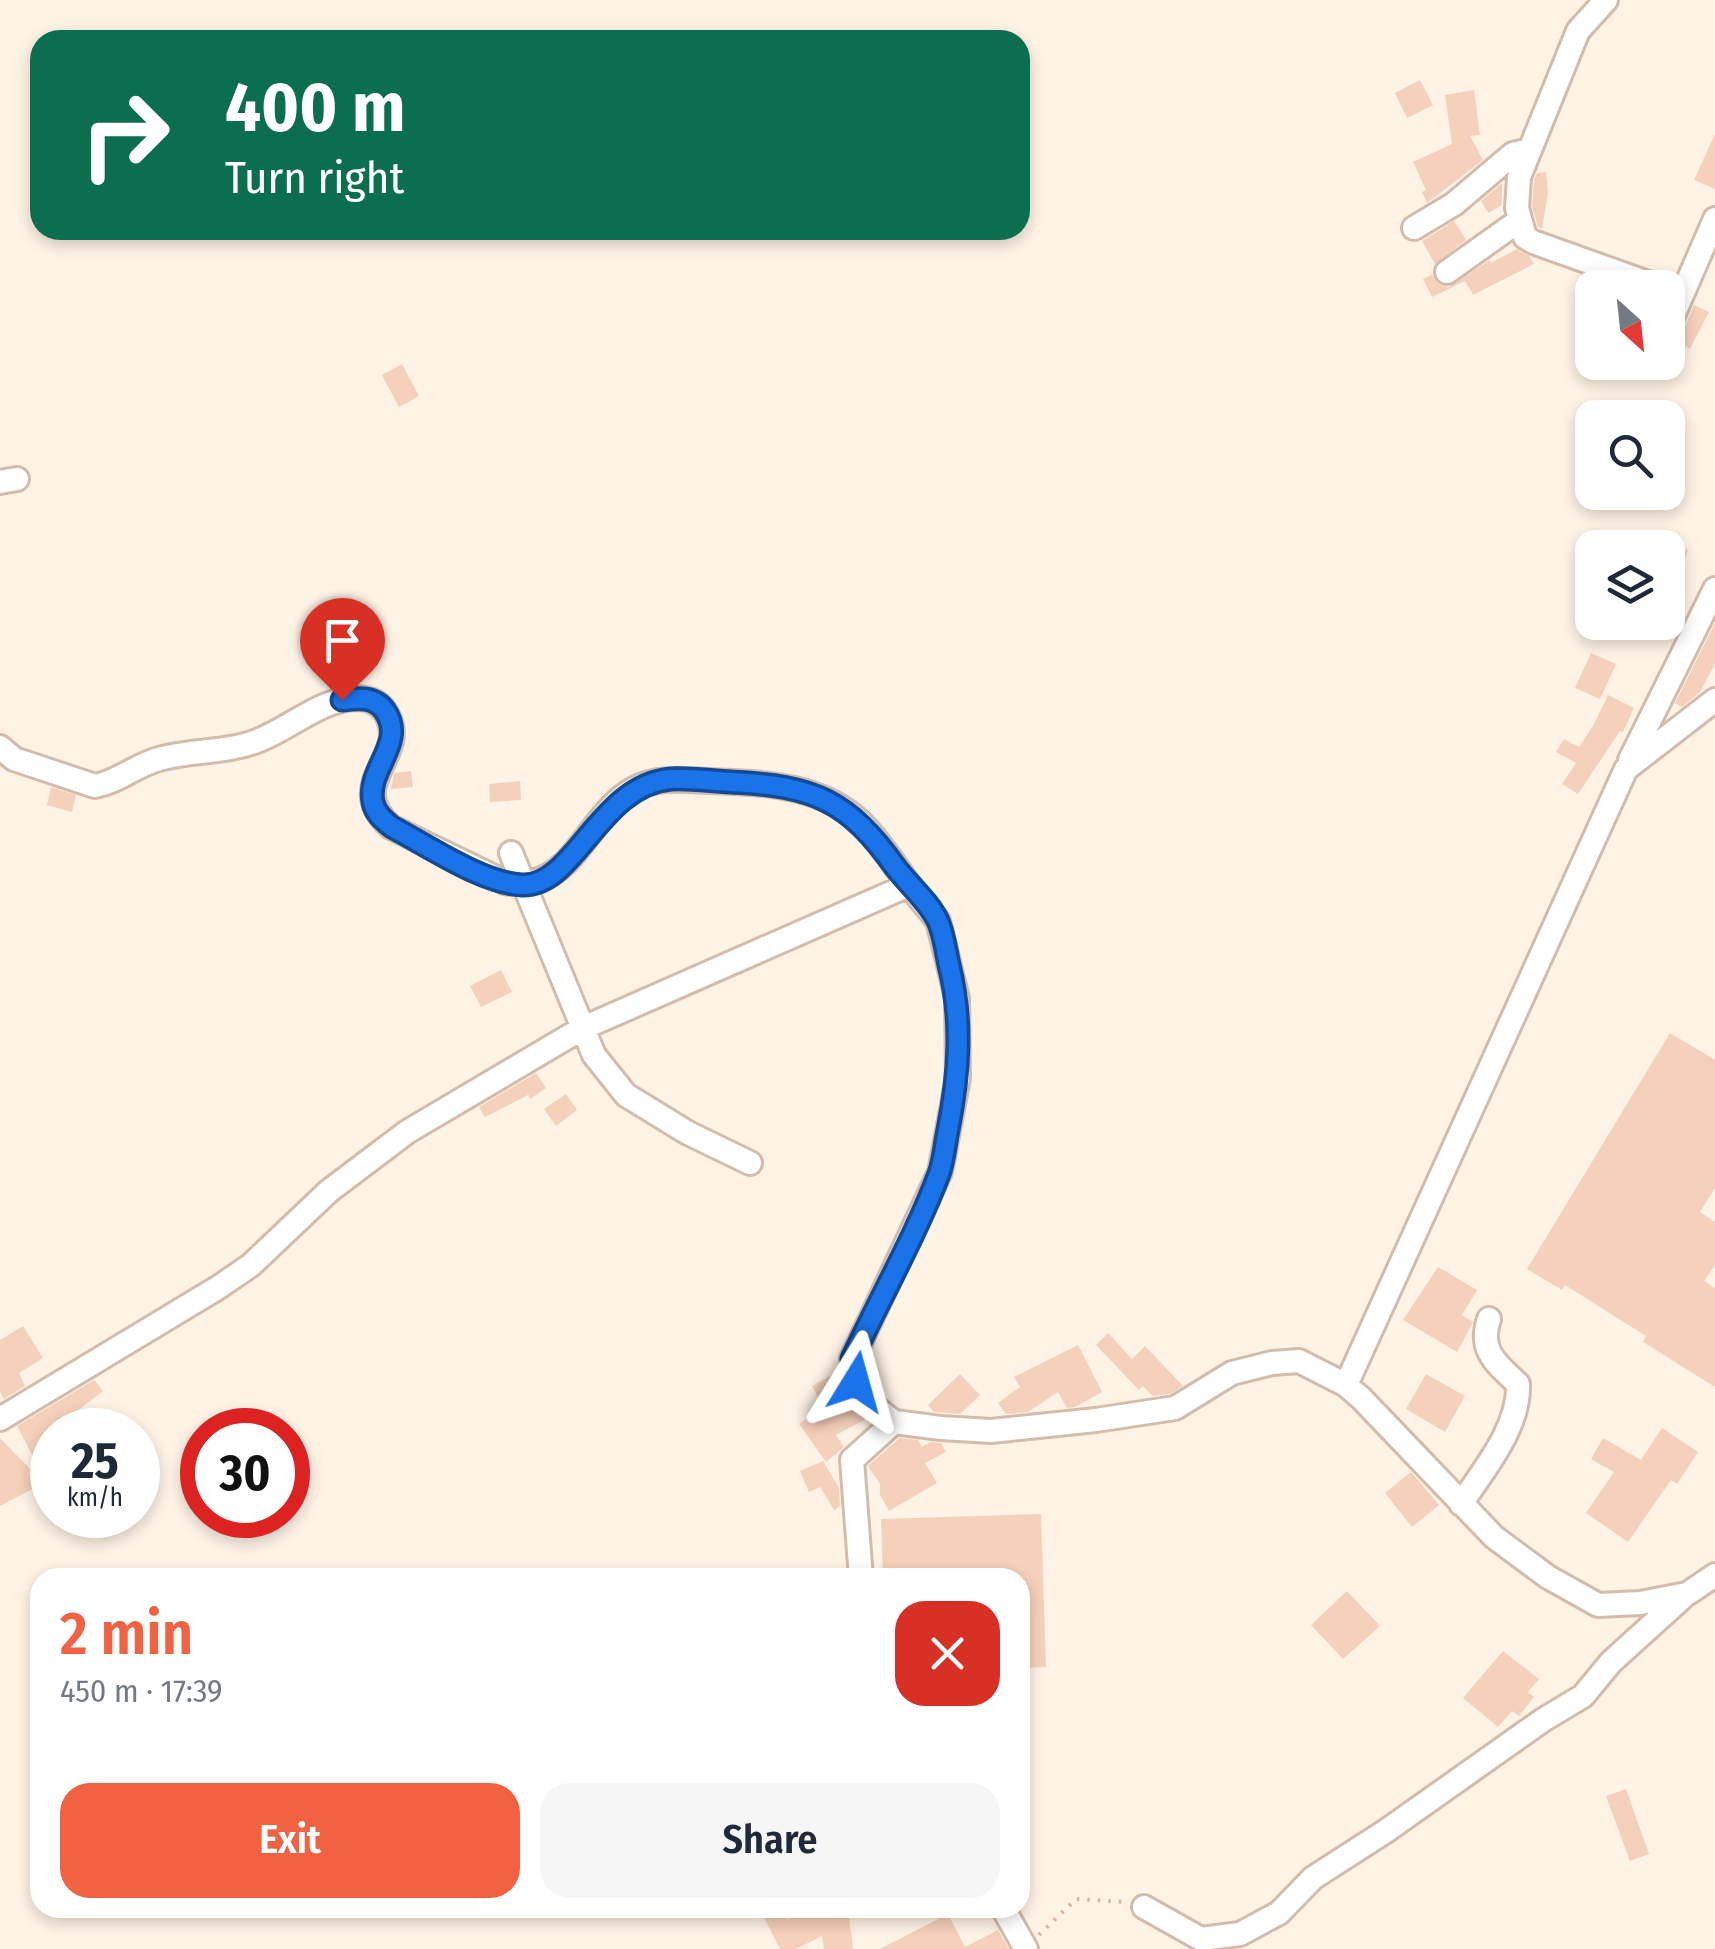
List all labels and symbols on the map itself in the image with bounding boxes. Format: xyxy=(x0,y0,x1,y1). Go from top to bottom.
north arrow xyxy=(1575,270,1685,380)
pin xyxy=(300,598,385,701)
position arrow xyxy=(804,1330,908,1434)
speed limit sign: 30 xyxy=(180,1408,310,1538)

